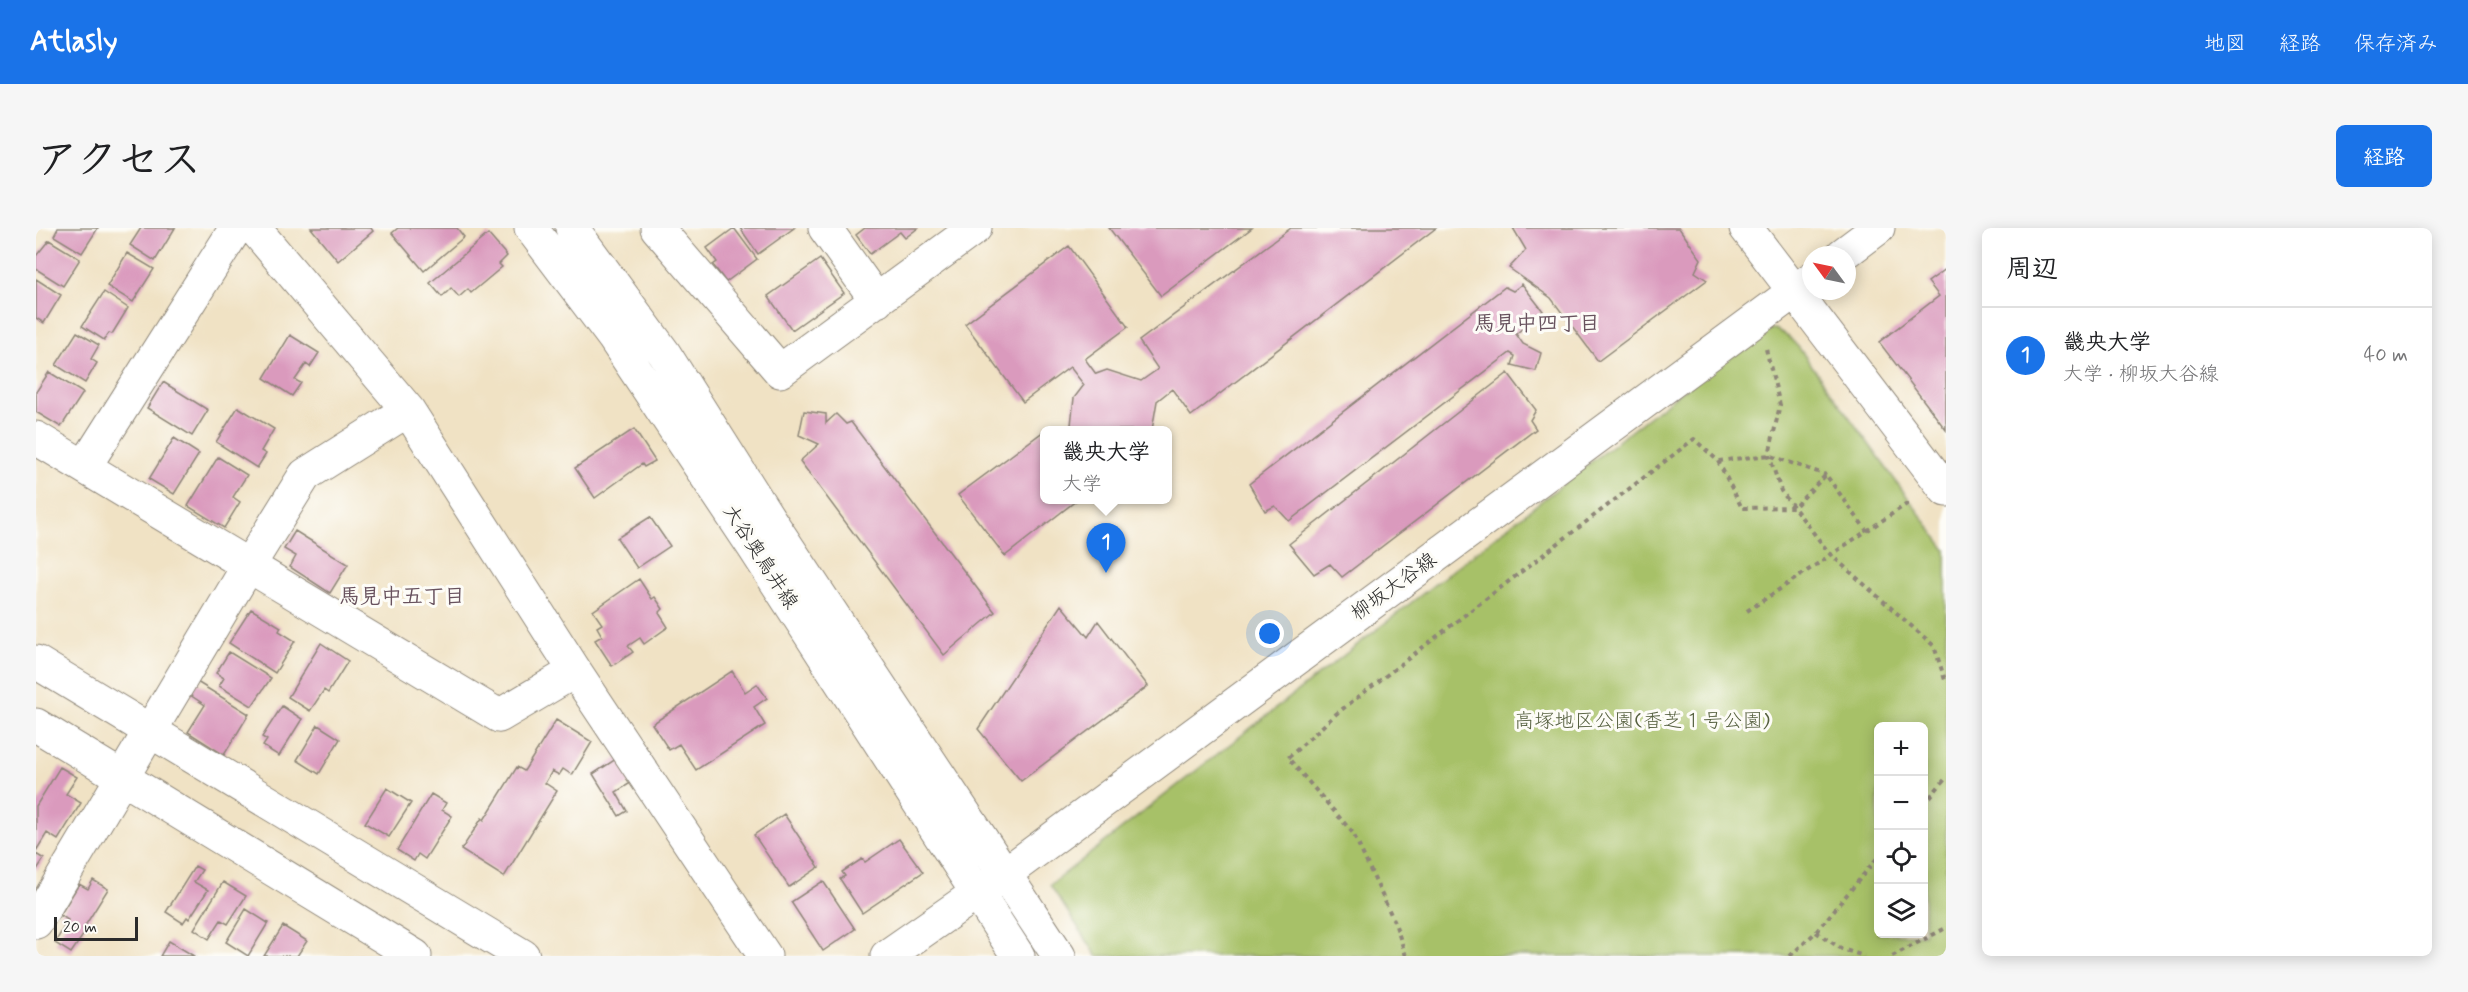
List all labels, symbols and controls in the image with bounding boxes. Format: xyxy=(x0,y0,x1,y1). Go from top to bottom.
text: Atlasly xyxy=(30,24,118,61)
text: 地図 xyxy=(2204,30,2246,58)
text: 経路 xyxy=(2279,30,2321,58)
text: 保存済み xyxy=(2354,30,2438,58)
button: 経路 xyxy=(2336,125,2432,187)
text: アクセス xyxy=(36,134,201,189)
north arrow xyxy=(1802,246,1856,300)
text: 周辺 xyxy=(2006,253,2058,287)
district label: 馬見中四丁目 xyxy=(1474,310,1600,338)
text: 畿央大学 xyxy=(2063,329,2151,357)
text: 1 xyxy=(2021,342,2030,369)
text: 40 m xyxy=(2364,342,2408,369)
text: 大学 · 柳坂大谷線 xyxy=(2063,361,2218,388)
popup xyxy=(1040,426,1172,504)
text: 畿央大学 xyxy=(1062,439,1150,467)
text: 大学 xyxy=(1062,471,1102,498)
street label: 大谷奥鳥井線 xyxy=(716,499,804,615)
pin: 1 xyxy=(1086,524,1126,573)
street label: 柳坂大谷線 xyxy=(1346,547,1442,627)
district label: 馬見中五丁目 xyxy=(339,583,465,611)
your location xyxy=(1255,619,1284,648)
park label: 高塚地区公園(香芝１号公園) xyxy=(1514,708,1770,735)
map controls xyxy=(1874,722,1928,938)
button: + xyxy=(1874,722,1928,776)
button: − xyxy=(1874,776,1928,830)
button: locate xyxy=(1874,830,1928,884)
button: layers xyxy=(1874,884,1928,938)
scale bar xyxy=(54,914,138,942)
text: 20 m xyxy=(63,917,97,938)

